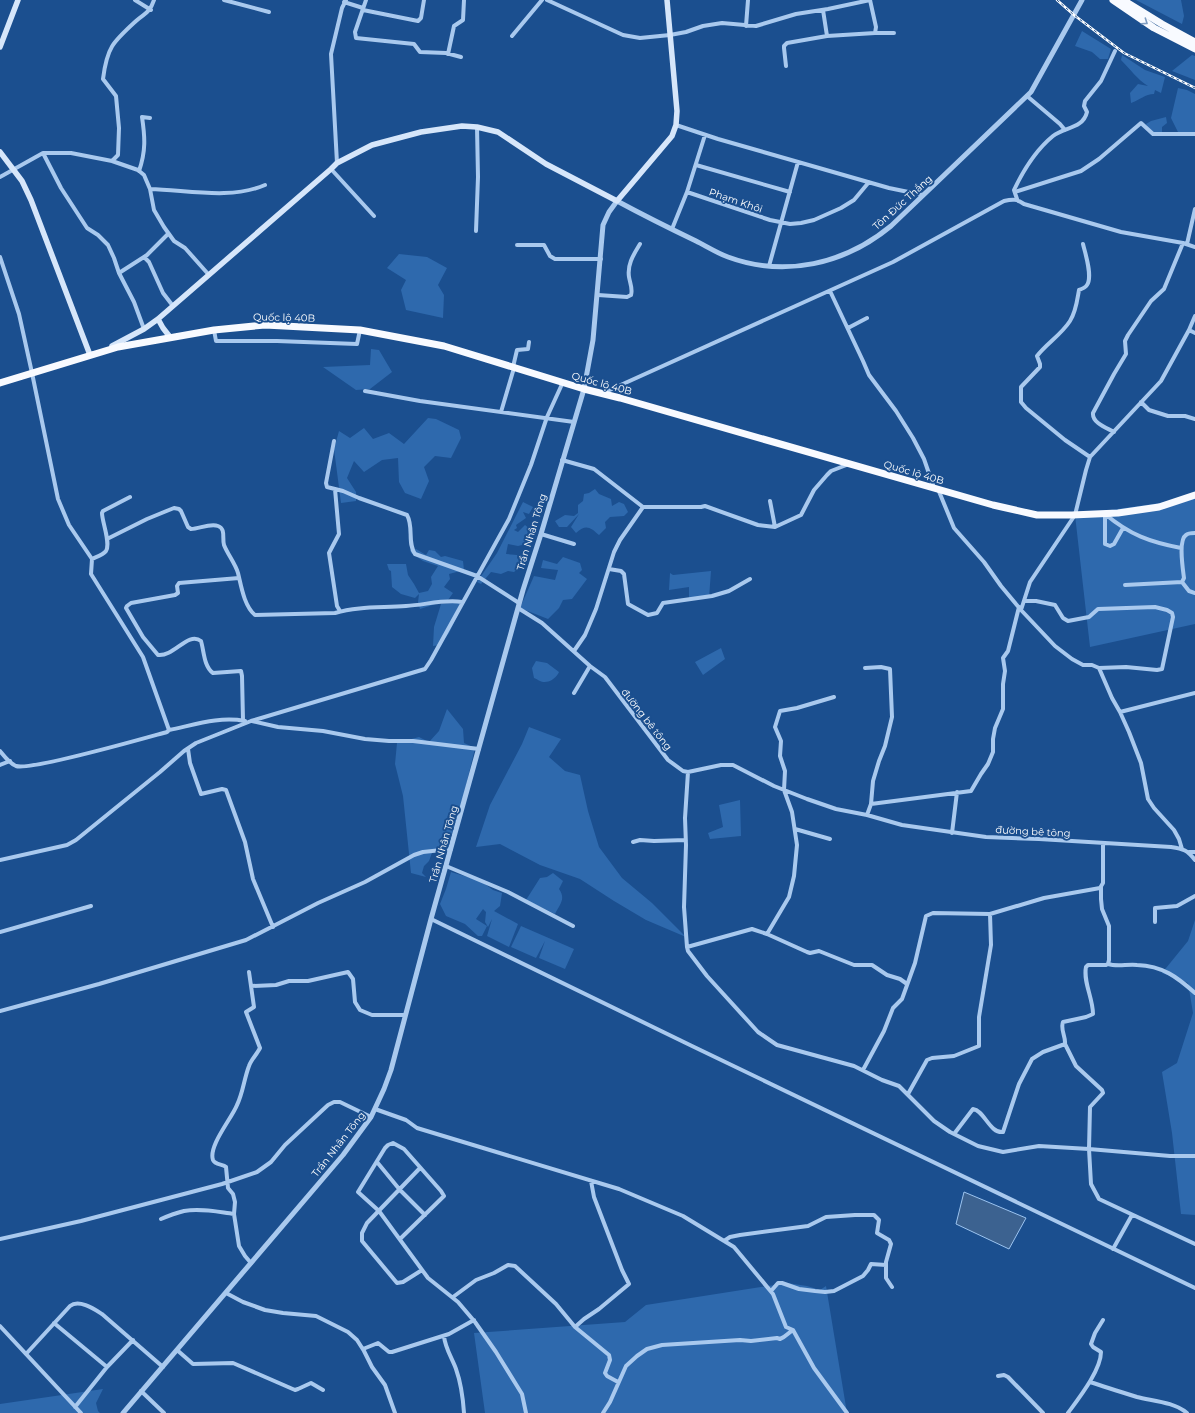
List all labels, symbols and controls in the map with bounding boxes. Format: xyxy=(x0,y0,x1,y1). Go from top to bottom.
one-way arrow xyxy=(1141,17,1148,25)
street label: Tôn Đức Thắng xyxy=(870,172,935,233)
street label: Phạm Khôi xyxy=(707,185,764,216)
street label: Quốc lộ 40B xyxy=(253,310,315,325)
street label: Quốc lộ 40B xyxy=(570,369,633,398)
street label: Quốc lộ 40B xyxy=(882,458,945,487)
street label: Trần Nhân Tông xyxy=(514,492,549,572)
street label: đường bê tông xyxy=(618,686,675,753)
street label: Trần Nhân Tông xyxy=(426,804,461,884)
street label: đường bê tông xyxy=(995,823,1071,840)
street label: Trần Nhân Tông xyxy=(309,1109,368,1180)

